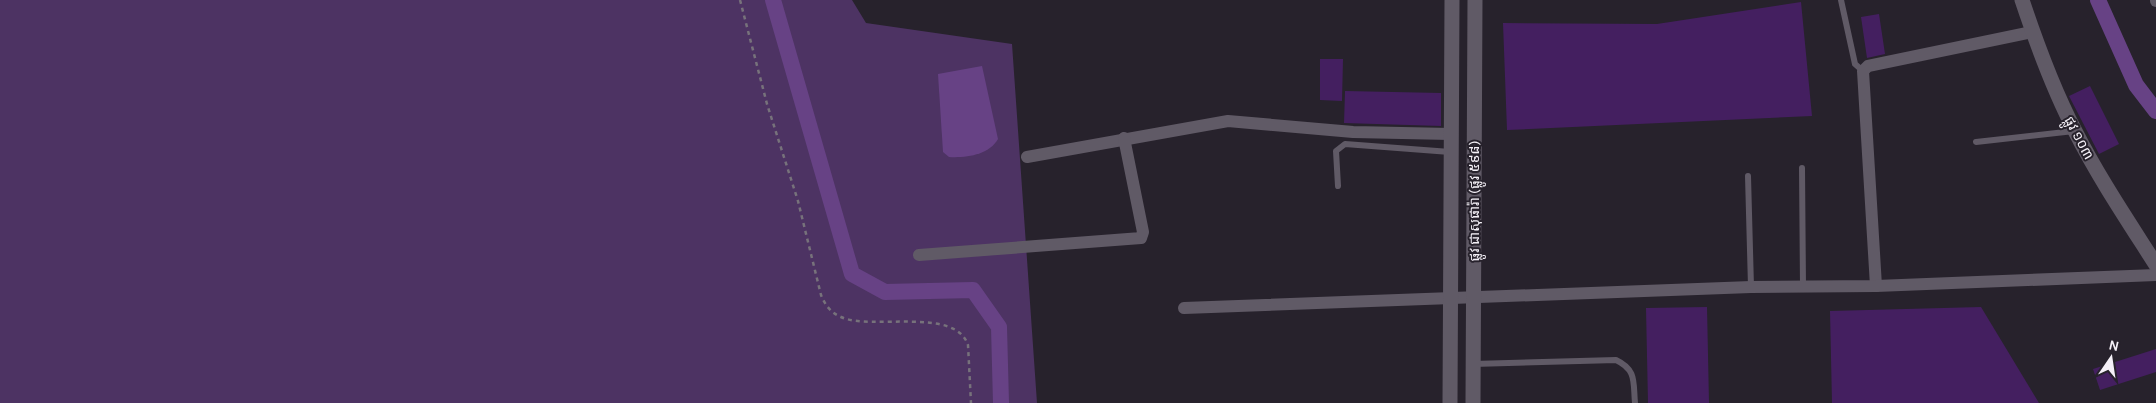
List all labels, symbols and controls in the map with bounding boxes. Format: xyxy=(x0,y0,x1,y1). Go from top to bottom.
street label: ផ្លូវ ១០៣ xyxy=(2058,113,2097,164)
street label: ផ្លូវ ជាសុផារ៉ា (ផ្លូវ ៥៩៨) xyxy=(1466,141,1486,261)
north arrow xyxy=(2086,333,2136,383)
text: N xyxy=(2107,336,2121,355)

